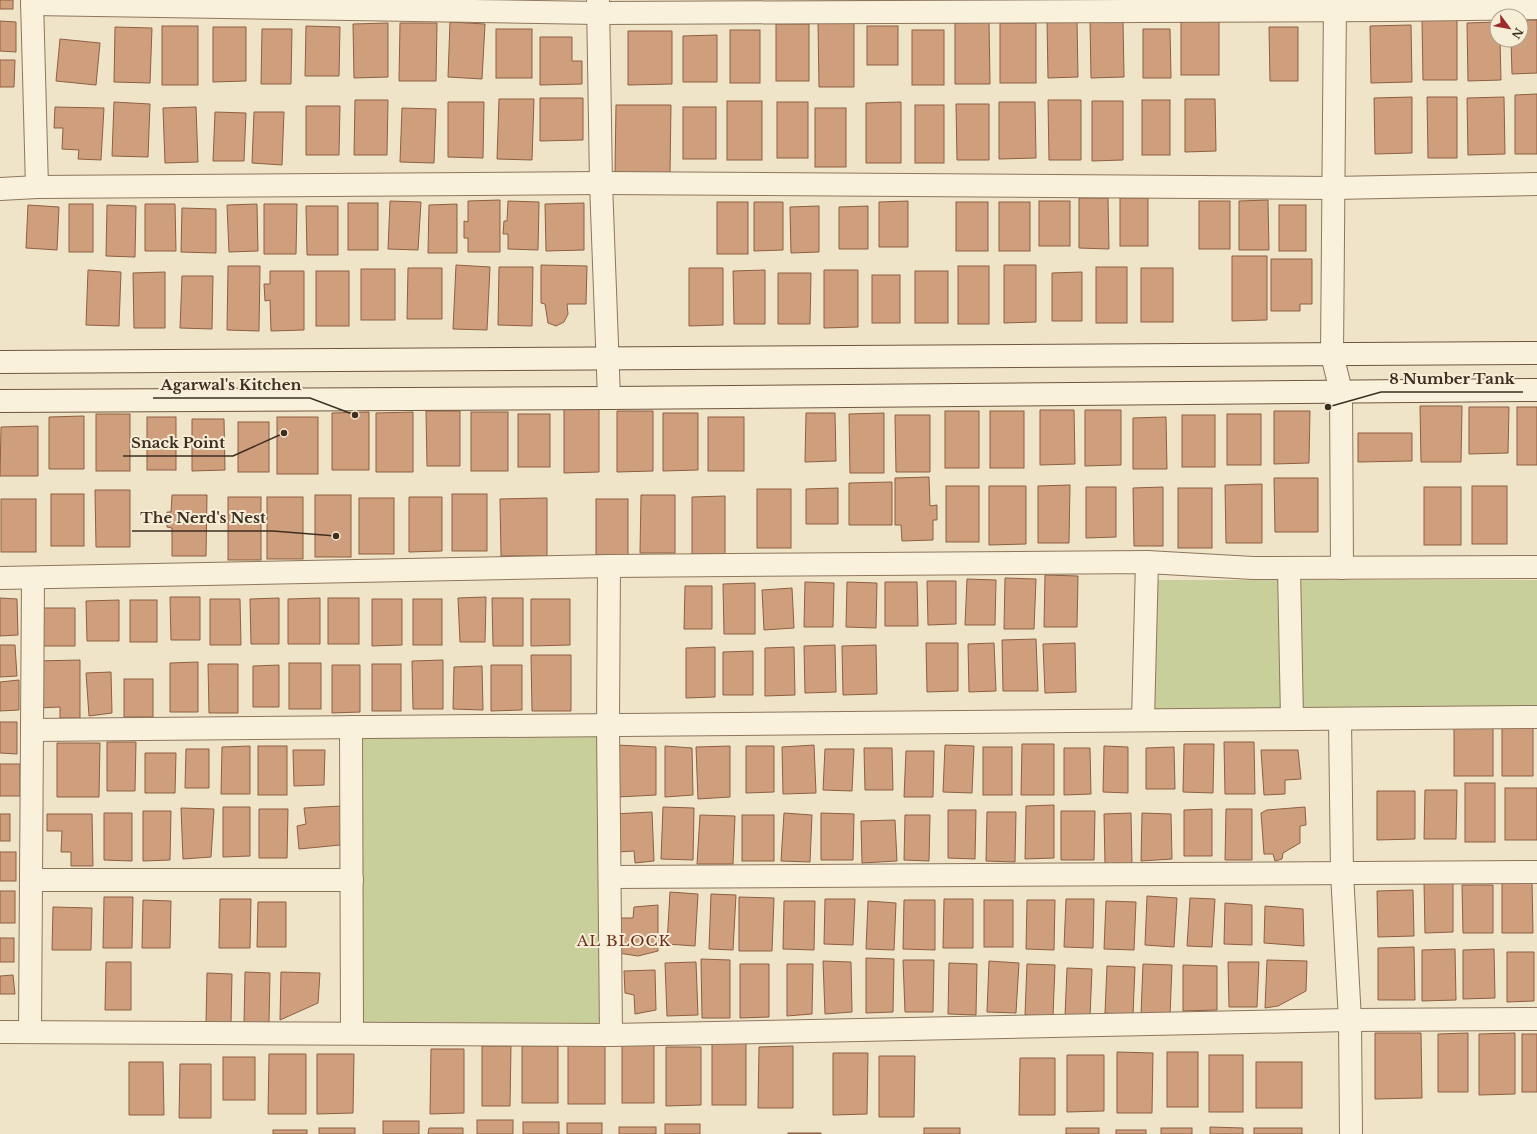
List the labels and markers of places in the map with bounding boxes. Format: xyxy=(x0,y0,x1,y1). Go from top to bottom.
callout: 8 Number Tank xyxy=(1381,365,1523,392)
callout: Agarwal's Kitchen xyxy=(153,371,310,398)
callout: Snack Point xyxy=(123,429,233,456)
callout: The Nerd's Nest xyxy=(132,504,273,531)

